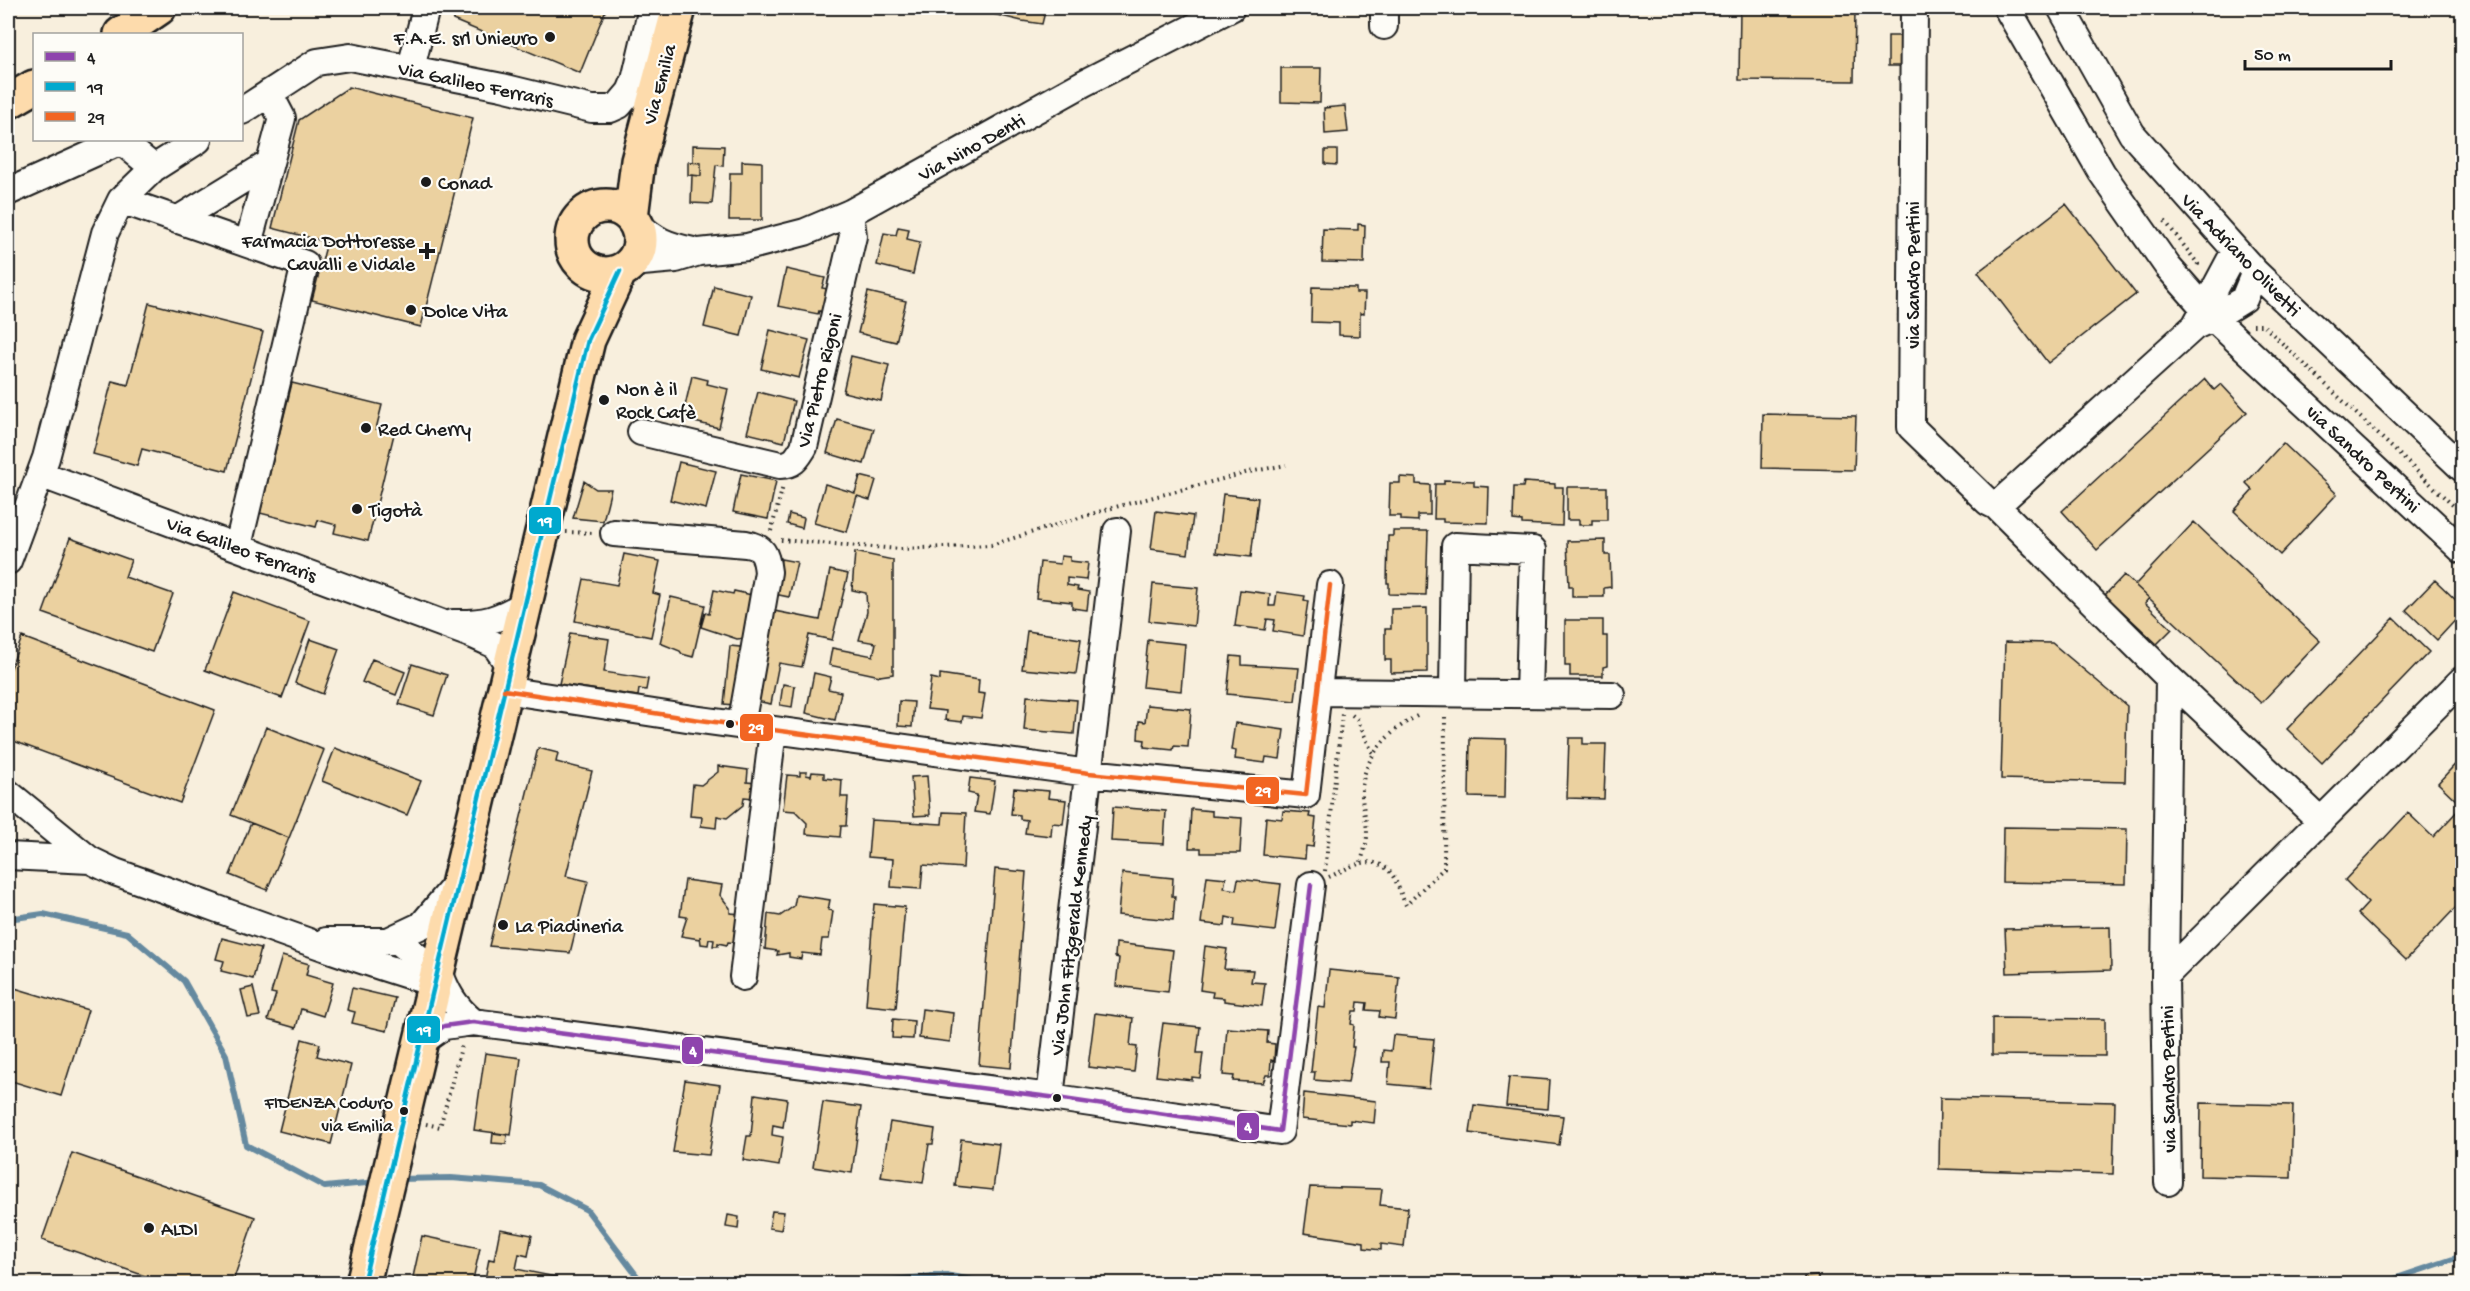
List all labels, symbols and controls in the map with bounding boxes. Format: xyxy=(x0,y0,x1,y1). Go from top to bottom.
place label: F.A.E. srl Unieuro xyxy=(393,29,538,52)
marker: F.A.E. srl Unieuro xyxy=(543,30,557,44)
legend xyxy=(33,33,243,141)
scale bar xyxy=(2245,33,2390,71)
street label: Via Emilia xyxy=(639,41,683,129)
text: 50 m xyxy=(2254,46,2291,67)
text: 4 xyxy=(87,49,96,70)
street label: Via Galileo Ferraris xyxy=(395,59,556,114)
text: 19 xyxy=(86,79,103,100)
text: 29 xyxy=(87,109,105,130)
street label: Via Nino Denti xyxy=(914,110,1030,188)
place label: Conad xyxy=(438,174,494,197)
marker: Conad xyxy=(419,175,433,189)
street label: Via Adriano Olivetti xyxy=(2174,189,2304,323)
street label: via Sandro Pertini xyxy=(1904,201,1927,349)
place label: Farmacia Dottoresse Cavalli e Vidale xyxy=(241,232,416,278)
marker: Farmacia Dottoresse Cavalli e Vidale xyxy=(420,244,434,258)
place label: Dolce Vita xyxy=(421,302,508,325)
marker: Dolce Vita xyxy=(404,303,418,317)
street label: Via Pietro Rigoni xyxy=(793,311,849,451)
place label: Non è il Rock Cafè xyxy=(616,380,696,426)
marker: Non è il Rock Cafè xyxy=(597,393,611,407)
street label: via Sandro Pertini xyxy=(2300,402,2423,519)
place label: Red Cherry xyxy=(378,420,471,443)
marker: Red Cherry xyxy=(359,421,373,435)
place label: Tigotà xyxy=(368,501,423,524)
marker: Tigotà xyxy=(350,502,364,516)
line badge: 19 xyxy=(528,506,562,535)
street label: Via Galileo Ferraris xyxy=(162,513,320,589)
text: 19 xyxy=(537,514,552,533)
line badge: 29 xyxy=(739,713,774,742)
unlabelled marker xyxy=(724,718,736,730)
text: 29 xyxy=(748,721,764,740)
line badge: 29 xyxy=(1245,776,1280,805)
text: 29 xyxy=(1255,784,1271,803)
street label: Via John Fitzgerald Kennedy xyxy=(1047,814,1100,1058)
place label: La Piadineria xyxy=(515,917,624,940)
marker: La Piadineria xyxy=(496,918,510,932)
street label: via Sandro Pertini xyxy=(2158,1005,2183,1153)
line badge: 19 xyxy=(406,1015,441,1044)
text: 19 xyxy=(416,1023,431,1042)
line badge: 4 xyxy=(681,1036,704,1065)
text: 4 xyxy=(688,1044,697,1063)
unlabelled marker xyxy=(1051,1092,1063,1104)
place label: FIDENZA Coduro via Emilia xyxy=(263,1094,394,1138)
marker: FIDENZA Coduro via Emilia xyxy=(398,1105,410,1117)
line badge: 4 xyxy=(1236,1112,1260,1141)
text: 4 xyxy=(1243,1120,1252,1139)
place label: ALDI xyxy=(161,1220,198,1243)
marker: ALDI xyxy=(142,1221,156,1235)

